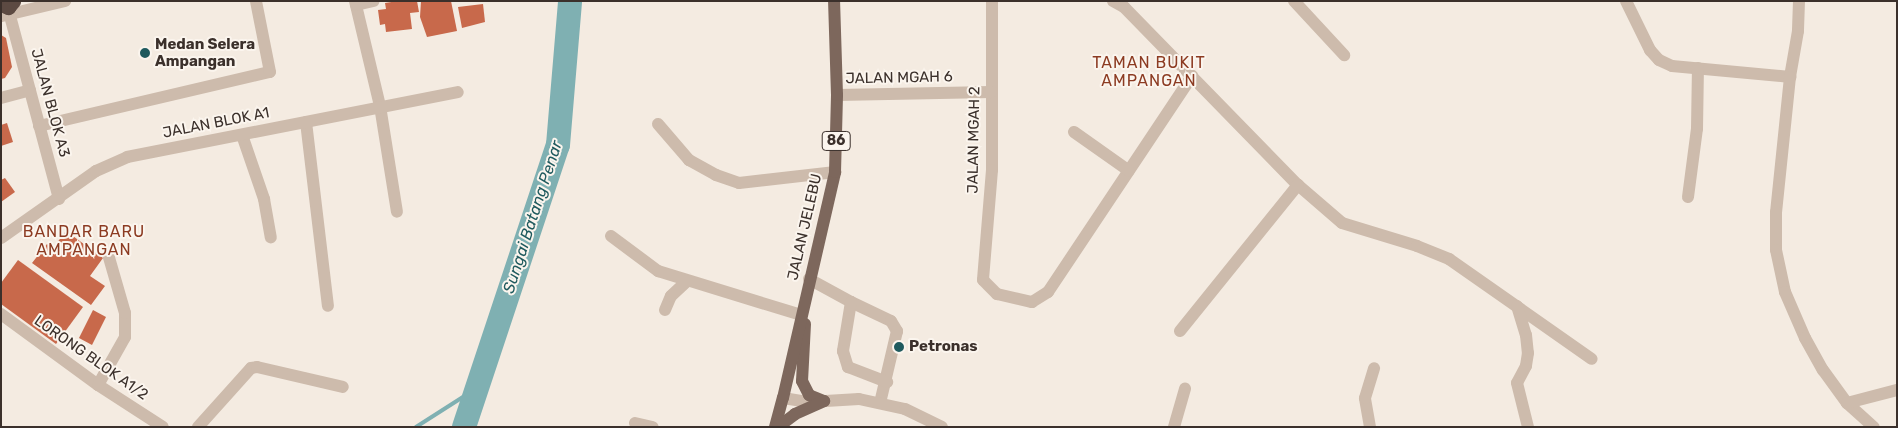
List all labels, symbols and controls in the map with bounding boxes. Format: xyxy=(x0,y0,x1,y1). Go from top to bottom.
place label: Medan Selera Ampangan xyxy=(155,35,255,70)
street label: JALAN BLOK A3 xyxy=(27,46,73,160)
marker: Medan Selera Ampangan xyxy=(139,47,151,59)
district label: TAMAN BUKIT AMPANGAN xyxy=(1091,53,1207,91)
street label: JALAN MGAH 6 xyxy=(845,68,953,88)
street label: JALAN MGAH 2 xyxy=(964,86,984,194)
street label: JALAN BLOK A1 xyxy=(161,104,271,142)
road number: 86 xyxy=(821,130,851,152)
water label: Sungai Batang Penar xyxy=(499,138,567,296)
street label: JALAN JELEBU xyxy=(784,172,826,282)
district label: BANDAR BARU AMPANGAN xyxy=(21,222,147,260)
street label: LORONG BLOK A1/2 xyxy=(30,312,152,404)
place label: Petronas xyxy=(909,338,978,356)
marker: Petronas xyxy=(893,341,905,353)

